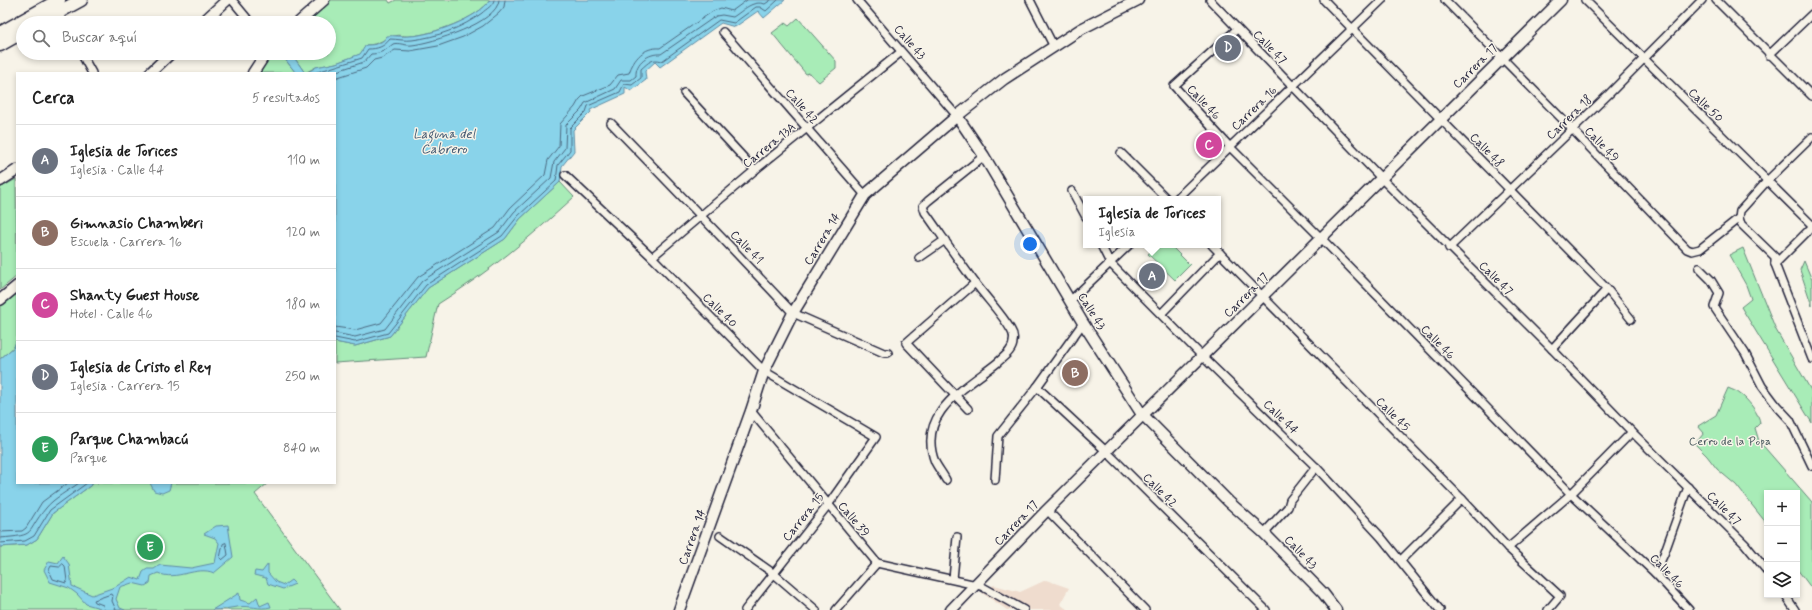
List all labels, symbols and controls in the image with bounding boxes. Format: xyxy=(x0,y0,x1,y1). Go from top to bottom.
search box xyxy=(16,16,336,60)
street label: Calle 43 xyxy=(890,22,929,63)
icon: search xyxy=(30,27,52,49)
street label: Calle 47 xyxy=(1249,27,1290,68)
text: Buscar aquí xyxy=(62,28,137,48)
pin: D xyxy=(1215,33,1241,63)
street label: Carrera 17 xyxy=(1450,41,1502,93)
street label: Calle 46 xyxy=(1183,82,1224,124)
street label: Carrera 16 xyxy=(1228,83,1281,135)
street label: Calle 42 xyxy=(781,85,821,128)
street label: Calle 50 xyxy=(1684,85,1726,127)
text: Cerca xyxy=(32,87,75,109)
text: 5 resultados xyxy=(252,90,320,107)
street label: Carrera 18 xyxy=(1543,92,1596,144)
street label: Carrera 13A xyxy=(740,119,800,172)
street label: Calle 49 xyxy=(1581,124,1622,166)
water label: Laguna del Cabrero xyxy=(413,126,477,158)
pin: C xyxy=(1196,130,1222,160)
street label: Calle 48 xyxy=(1466,130,1507,172)
text: Iglesia de Torices xyxy=(70,142,178,162)
text: A xyxy=(41,152,49,169)
text: 110 m xyxy=(287,152,320,169)
text: Iglesia · Calle 44 xyxy=(70,162,164,179)
popup xyxy=(1083,196,1221,248)
text: Iglesia de Torices xyxy=(1098,204,1206,224)
street label: Carrera 14 xyxy=(801,210,845,269)
text: Gimnasio Chamberi xyxy=(70,214,203,234)
text: B xyxy=(41,224,49,241)
text: 120 m xyxy=(286,224,320,241)
text: Iglesia xyxy=(1098,224,1135,241)
street label: Calle 41 xyxy=(726,227,766,268)
text: Escuela · Carrera 16 xyxy=(70,234,182,251)
your location xyxy=(1020,234,1040,254)
street label: Calle 47 xyxy=(1475,258,1516,299)
pin: A xyxy=(1139,261,1165,291)
street label: Carrera 17 xyxy=(1221,270,1273,322)
text: Shanty Guest House xyxy=(70,286,199,306)
street label: Calle 40 xyxy=(698,290,740,332)
street label: Calle 43 xyxy=(1073,290,1109,333)
text: C xyxy=(40,296,50,313)
text: 180 m xyxy=(285,296,320,313)
text: Hotel · Calle 46 xyxy=(70,306,153,323)
street label: Calle 46 xyxy=(1417,322,1458,364)
text: Iglesia de Cristo el Rey xyxy=(70,358,211,378)
pin: B xyxy=(1062,358,1088,388)
text: D xyxy=(41,368,49,385)
text: 250 m xyxy=(285,368,320,385)
text: Iglesia · Carrera 15 xyxy=(70,378,180,395)
street label: Calle 45 xyxy=(1372,394,1413,435)
street label: Calle 44 xyxy=(1259,397,1301,439)
text: Parque Chambacú xyxy=(70,430,188,450)
park label: Cerro de la Popa xyxy=(1689,434,1771,450)
text: E xyxy=(41,440,49,457)
text: 840 m xyxy=(283,440,320,457)
text: Parque xyxy=(70,450,107,467)
street label: Calle 42 xyxy=(1139,470,1180,511)
street label: Calle 47 xyxy=(1703,488,1744,529)
street label: Carrera 15 xyxy=(779,490,828,545)
map controls xyxy=(1764,490,1800,598)
button: + xyxy=(1764,490,1800,526)
street label: Carrera 17 xyxy=(991,498,1042,550)
street label: Calle 39 xyxy=(834,499,873,541)
street label: Carrera 14 xyxy=(675,507,710,568)
button: − xyxy=(1764,526,1800,562)
pin: E xyxy=(137,532,163,562)
street label: Calle 43 xyxy=(1280,532,1320,573)
street label: Calle 46 xyxy=(1646,551,1687,593)
button: layers xyxy=(1764,562,1800,598)

